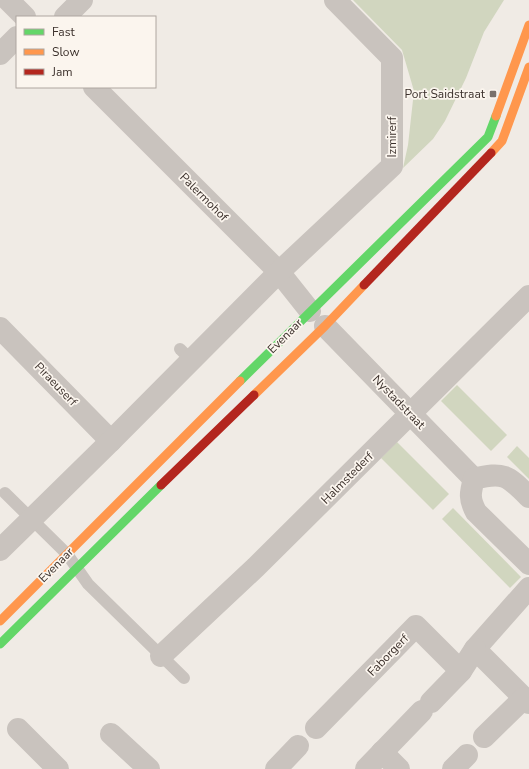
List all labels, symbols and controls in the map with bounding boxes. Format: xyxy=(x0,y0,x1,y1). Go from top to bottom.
legend xyxy=(16,16,156,88)
text: Fast xyxy=(52,24,75,40)
text: Slow xyxy=(52,44,80,60)
text: Jam xyxy=(51,64,73,80)
place label: Port Saidstraat xyxy=(405,86,486,102)
marker: Port Saidstraat xyxy=(488,89,498,99)
street label: Izmirerf xyxy=(384,116,400,157)
street label: Palermohof xyxy=(176,169,232,225)
street label: Evenaar xyxy=(264,315,306,357)
street label: Piraeuserf xyxy=(31,359,82,410)
street label: Nystadstraat xyxy=(369,372,429,433)
street label: Halmstederf xyxy=(317,448,377,508)
street label: Evenaar xyxy=(35,544,77,586)
street label: Faborgerf xyxy=(364,630,413,679)

